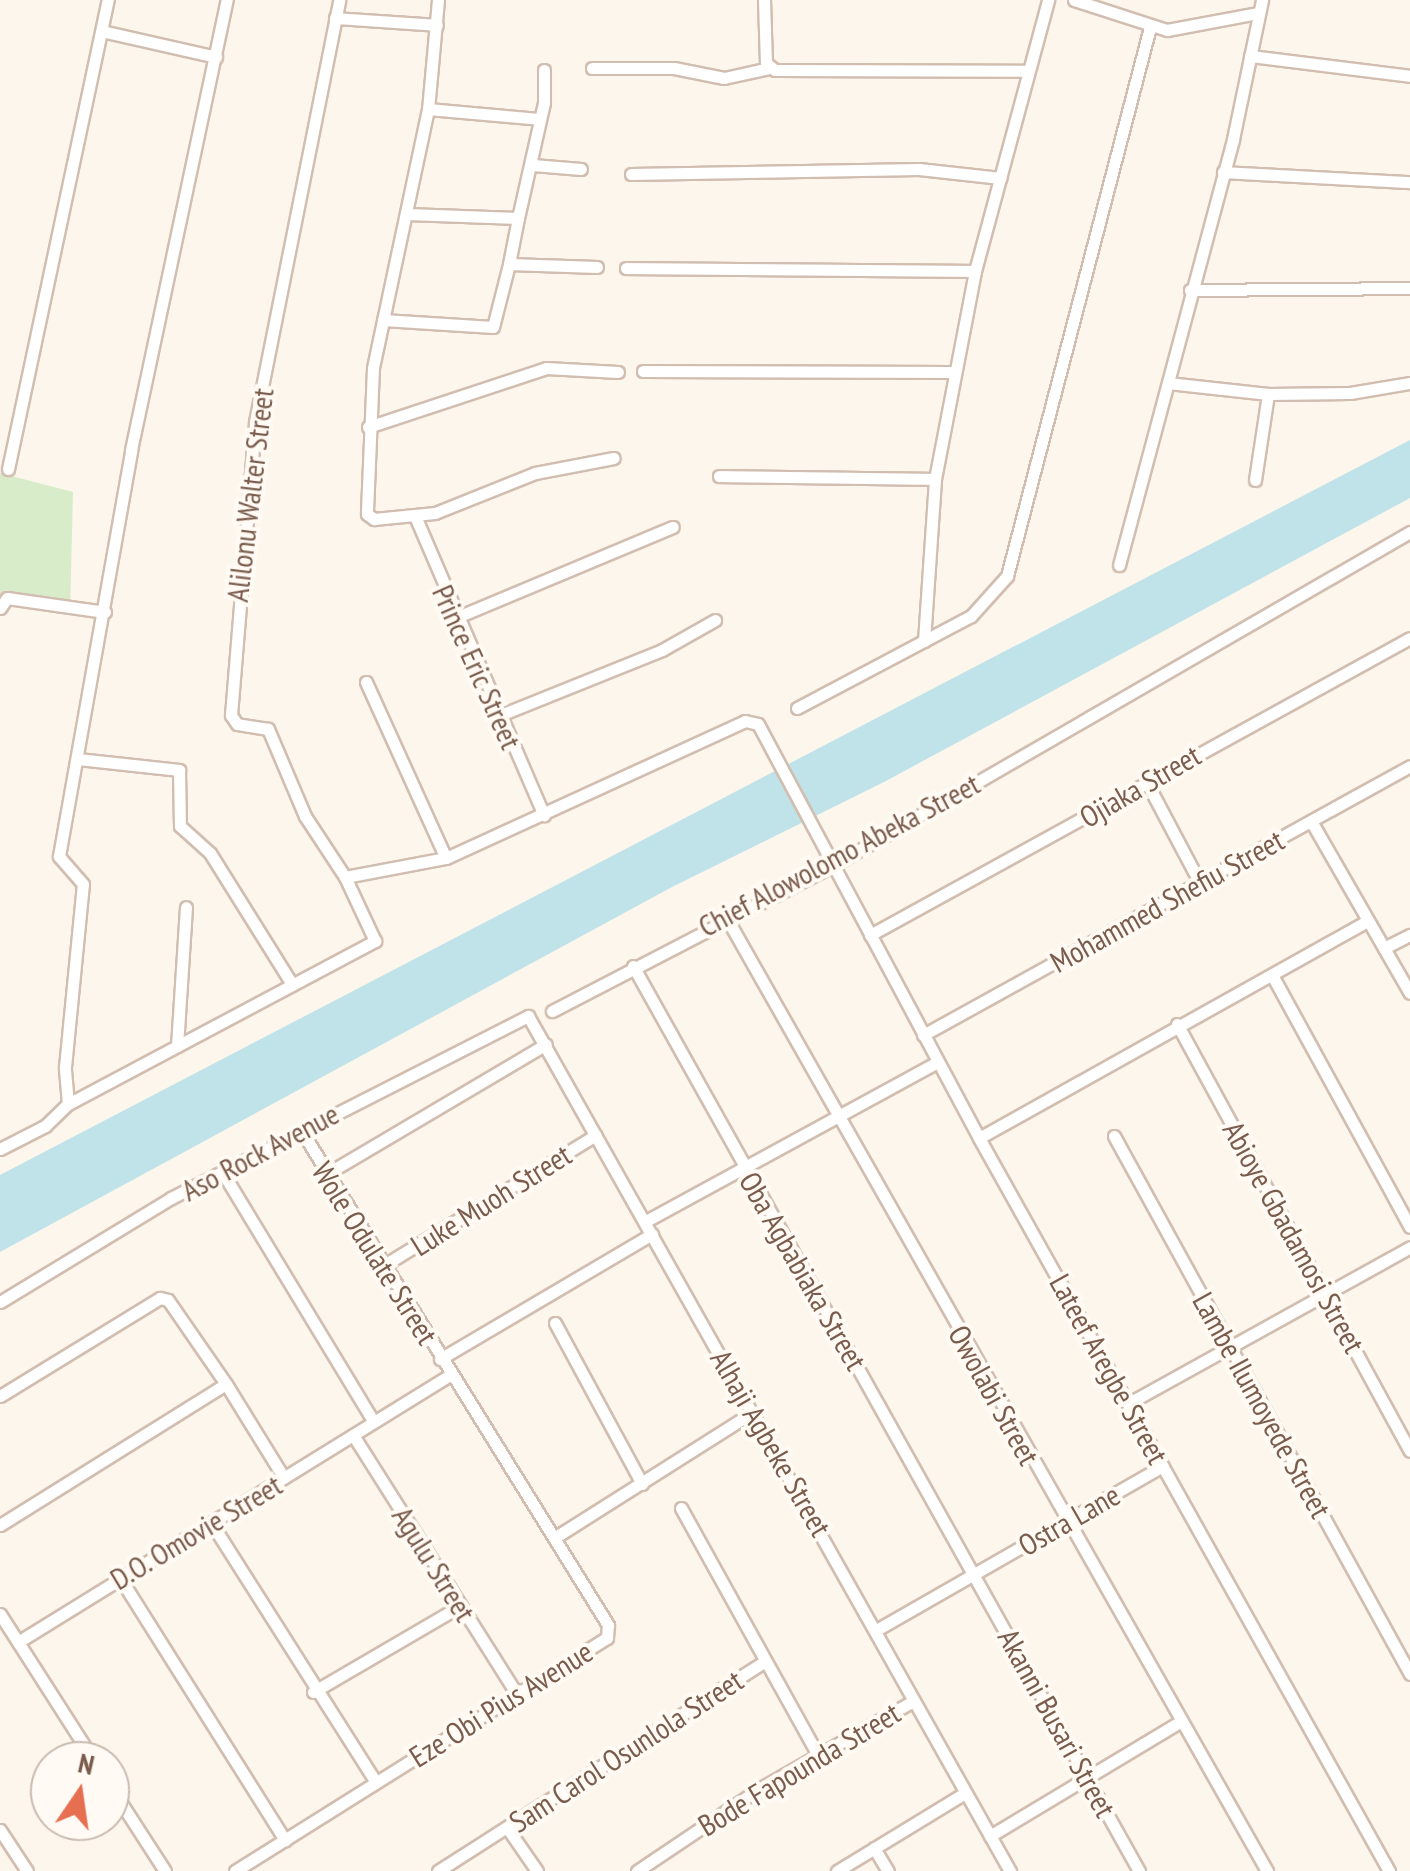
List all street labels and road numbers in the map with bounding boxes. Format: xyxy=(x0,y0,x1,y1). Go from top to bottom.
street label: Alilonu Walter Street xyxy=(219,386,281,604)
street label: Prince Eric Street xyxy=(425,579,529,755)
street label: Ojiaka Street xyxy=(1073,737,1207,835)
street label: Chief Alowolomo Abeka Street xyxy=(692,765,986,945)
street label: Mohammed Shefiu Street xyxy=(1044,822,1290,980)
street label: Aso Rock Avenue xyxy=(175,1095,345,1209)
street label: Abioye Gbadamosi Street xyxy=(1216,1115,1372,1359)
street label: Luke Muoh Street xyxy=(404,1137,578,1263)
street label: Wole Odulate Street xyxy=(305,1155,445,1351)
street label: Oba Agbabiaka Street xyxy=(732,1165,874,1377)
street label: Lateef Aregbe Street xyxy=(1042,1268,1176,1470)
street label: Lambe Ilumoyede Street xyxy=(1185,1286,1339,1524)
street label: Owolabi Street xyxy=(941,1319,1047,1471)
street label: Alhaji Agbeke Street xyxy=(703,1343,839,1543)
street label: D.O. Omovie Street xyxy=(103,1466,289,1598)
street label: Ostra Lane xyxy=(1012,1477,1126,1563)
street label: Agulu Street xyxy=(385,1500,483,1628)
street label: Akanni Busari Street xyxy=(990,1623,1124,1823)
street label: Eze Obi Pius Avenue xyxy=(402,1633,600,1775)
street label: Sam Carol Osunlola Street xyxy=(503,1662,749,1840)
street label: Bode Fapounda Street xyxy=(692,1695,906,1843)

